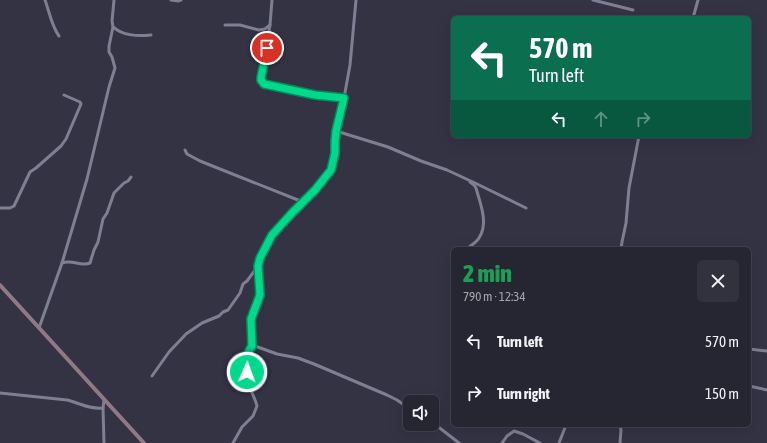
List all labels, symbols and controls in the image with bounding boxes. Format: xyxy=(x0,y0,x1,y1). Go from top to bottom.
pin xyxy=(250,31,284,65)
icon: left xyxy=(463,32,515,84)
text: 570 m xyxy=(529,32,592,64)
icon: arrive xyxy=(256,37,278,59)
text: Turn left xyxy=(529,65,584,86)
icon: left xyxy=(548,108,570,130)
icon: ahead xyxy=(590,108,612,130)
icon: right xyxy=(632,108,654,130)
text: 2 min xyxy=(463,260,512,287)
button: close xyxy=(697,260,739,302)
text: 790 m · 12:34 xyxy=(463,289,526,304)
icon: left xyxy=(463,330,485,352)
text: Turn left xyxy=(497,333,543,350)
text: 570 m xyxy=(705,333,739,350)
position arrow xyxy=(226,351,268,393)
icon: right xyxy=(463,382,485,404)
text: Turn right xyxy=(497,385,550,402)
text: 150 m xyxy=(705,385,739,402)
map controls xyxy=(403,395,439,431)
button: sound xyxy=(403,395,439,431)

